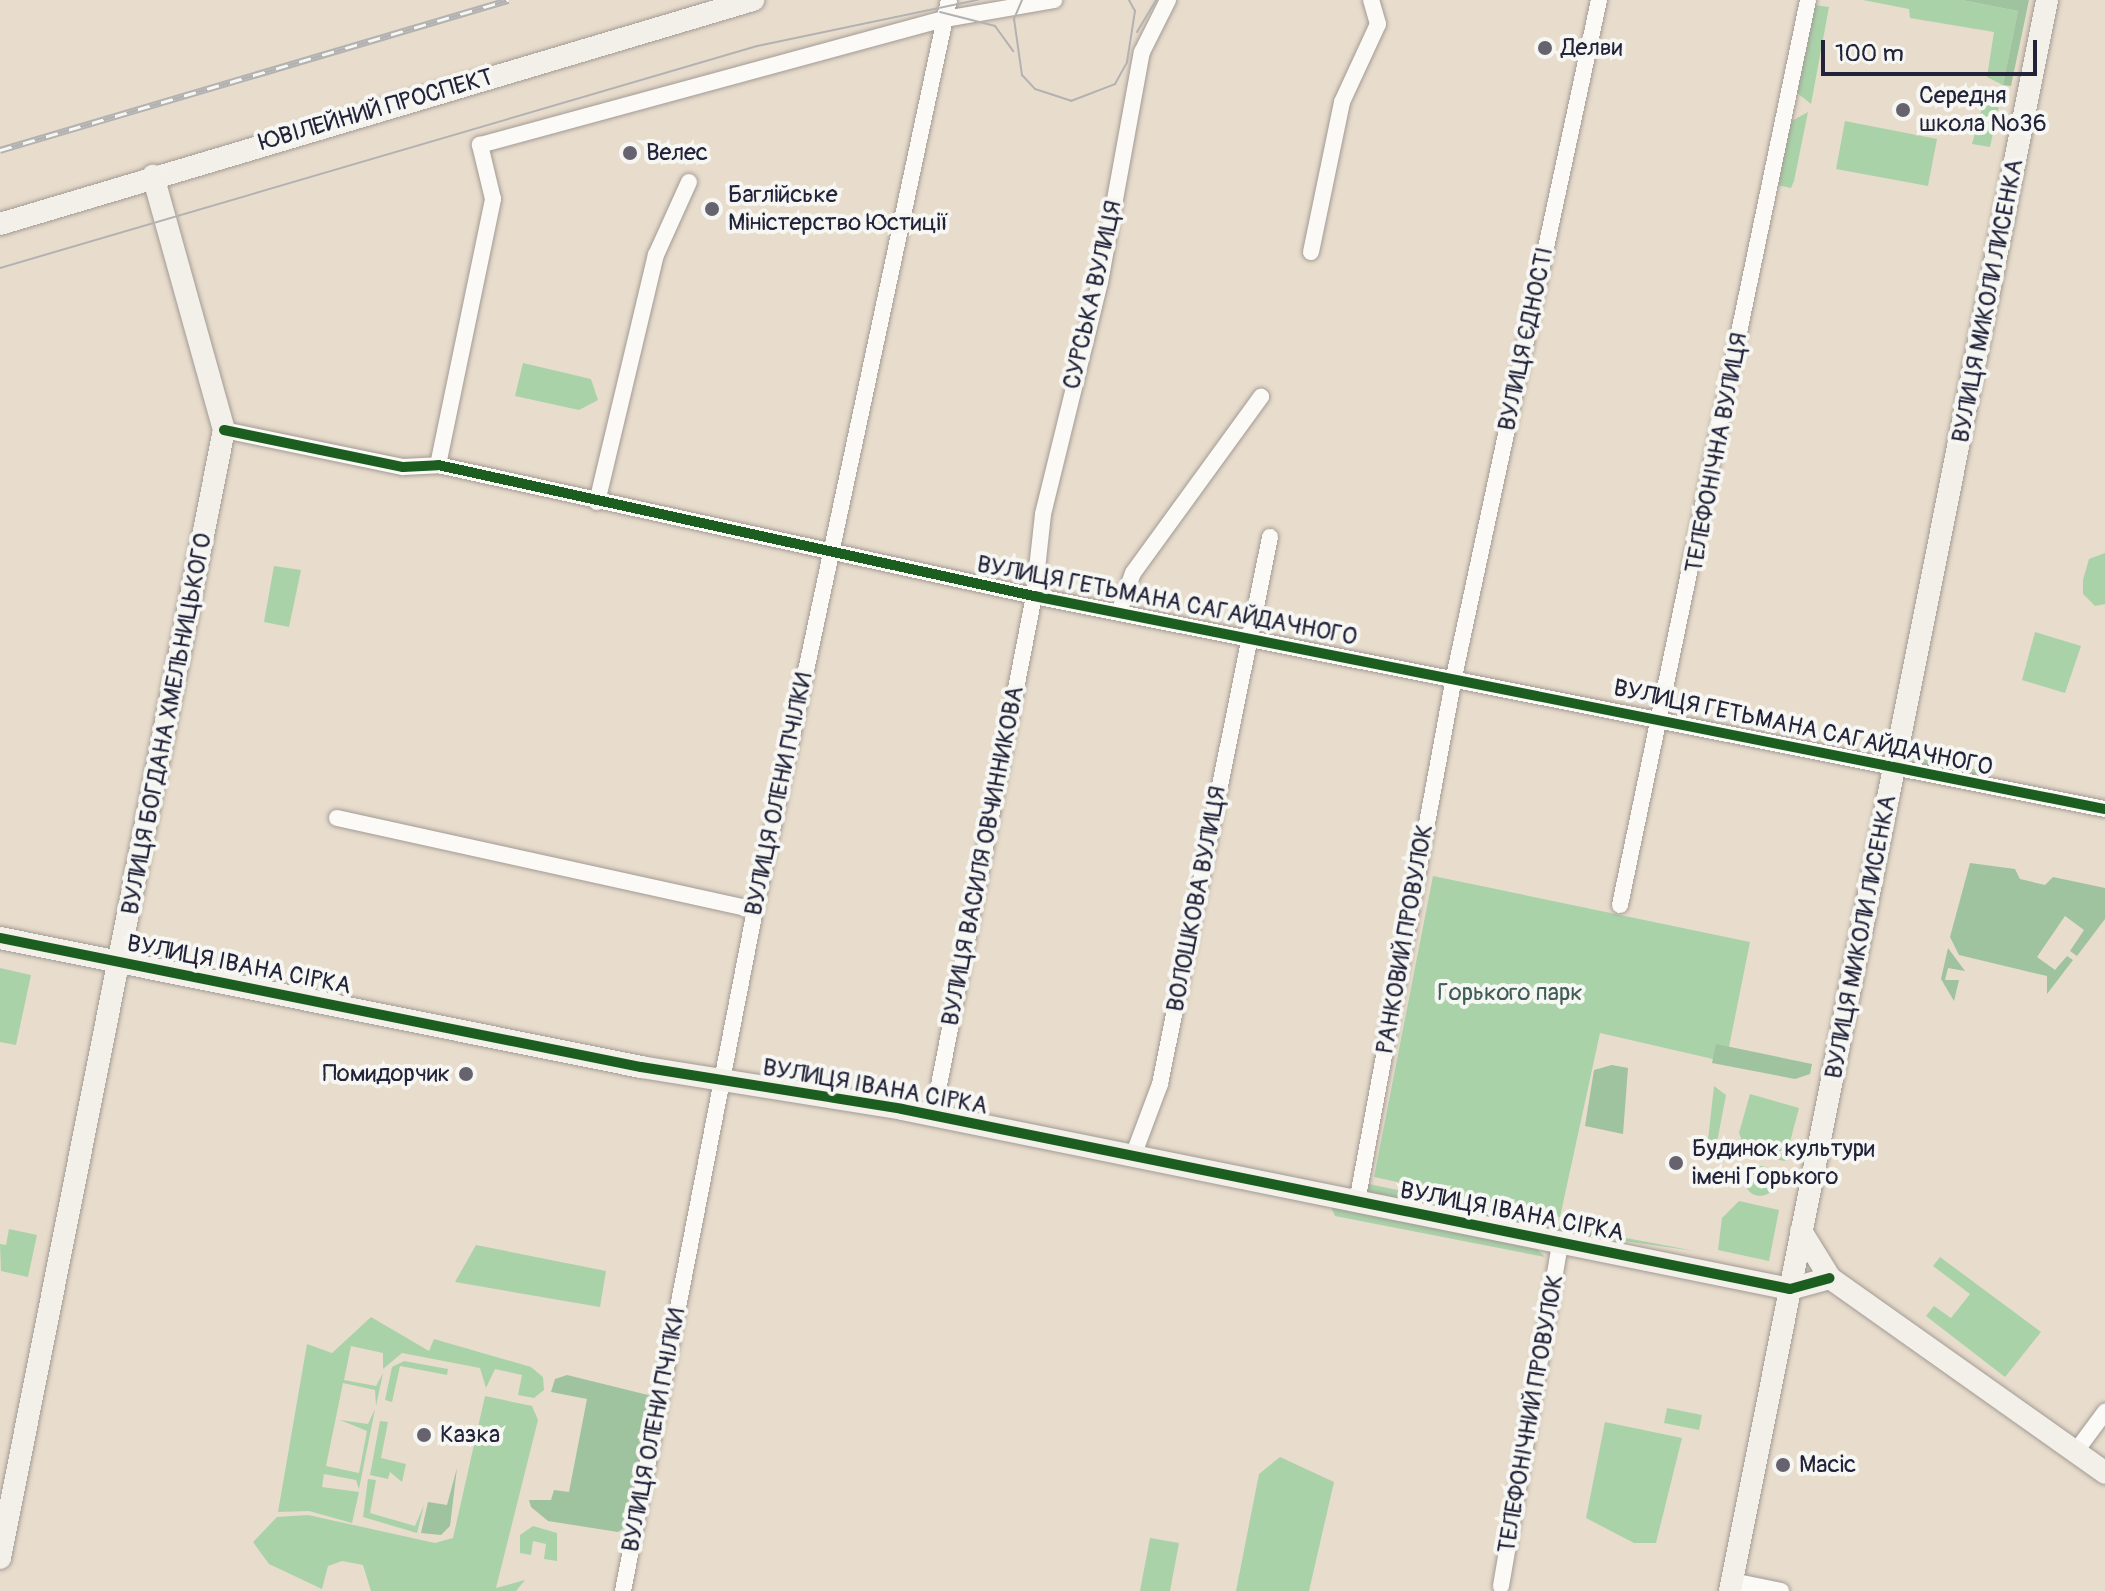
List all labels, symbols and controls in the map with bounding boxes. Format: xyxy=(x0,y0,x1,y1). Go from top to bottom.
scale bar xyxy=(1825,24,2041,74)
place label: Делви xyxy=(1561,34,1622,62)
marker: Делви xyxy=(1536,39,1554,57)
text: 100 m xyxy=(1835,39,1904,68)
street label: ЮВІЛЕЙНИЙ ПРОСПЕКТ xyxy=(256,63,496,157)
place label: Середня школа №36 xyxy=(1919,82,2047,138)
marker: Середня школа №36 xyxy=(1894,101,1912,119)
place label: Велес xyxy=(646,139,708,167)
marker: Велес xyxy=(621,144,639,162)
street label: ВУЛИЦЯ МИКОЛИ ЛИСЕНКА xyxy=(1946,157,2030,445)
place label: Баглійське Міністерство Юстиції xyxy=(728,181,949,237)
street label: СУРСЬКА ВУЛИЦЯ xyxy=(1057,198,1129,392)
marker: Баглійське Міністерство Юстиції xyxy=(703,200,721,218)
street label: ВУЛИЦЯ ЄДНОСТІ xyxy=(1492,245,1560,433)
street label: ТЕЛЕФОНІЧНА ВУЛИЦЯ xyxy=(1680,330,1754,576)
street label: ВУЛИЦЯ БОГДАНА ХМЕЛЬНИЦЬКОГО xyxy=(116,531,218,917)
street label: ВУЛИЦЯ ГЕТЬМАНА САГАЙДАЧНОГО xyxy=(974,550,1360,652)
street label: ВУЛИЦЯ ОЛЕНИ ПЧІЛКИ xyxy=(739,670,819,918)
street label: ВУЛИЦЯ ГЕТЬМАНА САГАЙДАЧНОГО xyxy=(1611,674,1995,782)
street label: ВУЛИЦЯ ВАСИЛЯ ОВЧИННИКОВА xyxy=(936,684,1030,1028)
street label: ВОЛОШКОВА ВУЛИЦЯ xyxy=(1161,784,1233,1014)
street label: ВУЛИЦЯ МИКОЛИ ЛИСЕНКА xyxy=(1819,793,1903,1081)
street label: РАНКОВИЙ ПРОВУЛОК xyxy=(1371,822,1439,1056)
street label: ВУЛИЦЯ ІВАНА СІРКА xyxy=(124,929,354,1001)
park label: Горького парк xyxy=(1437,979,1583,1007)
street label: ВУЛИЦЯ ІВАНА СІРКА xyxy=(760,1053,990,1121)
place label: Помидорчик xyxy=(322,1060,450,1088)
marker: Помидорчик xyxy=(457,1065,475,1083)
place label: Будинок культури імені Горького xyxy=(1692,1135,1875,1191)
marker: Будинок культури імені Горького xyxy=(1667,1154,1685,1172)
street label: ВУЛИЦЯ ІВАНА СІРКА xyxy=(1397,1176,1627,1248)
street label: ТЕЛЕФОНІЧНИЙ ПРОВУЛОК xyxy=(1492,1272,1570,1556)
street label: ВУЛИЦЯ ОЛЕНИ ПЧІЛКИ xyxy=(616,1306,692,1554)
place label: Казка xyxy=(440,1421,500,1449)
marker: Казка xyxy=(415,1426,433,1444)
place label: Macic xyxy=(1799,1451,1856,1479)
marker: Macic xyxy=(1774,1456,1792,1474)

